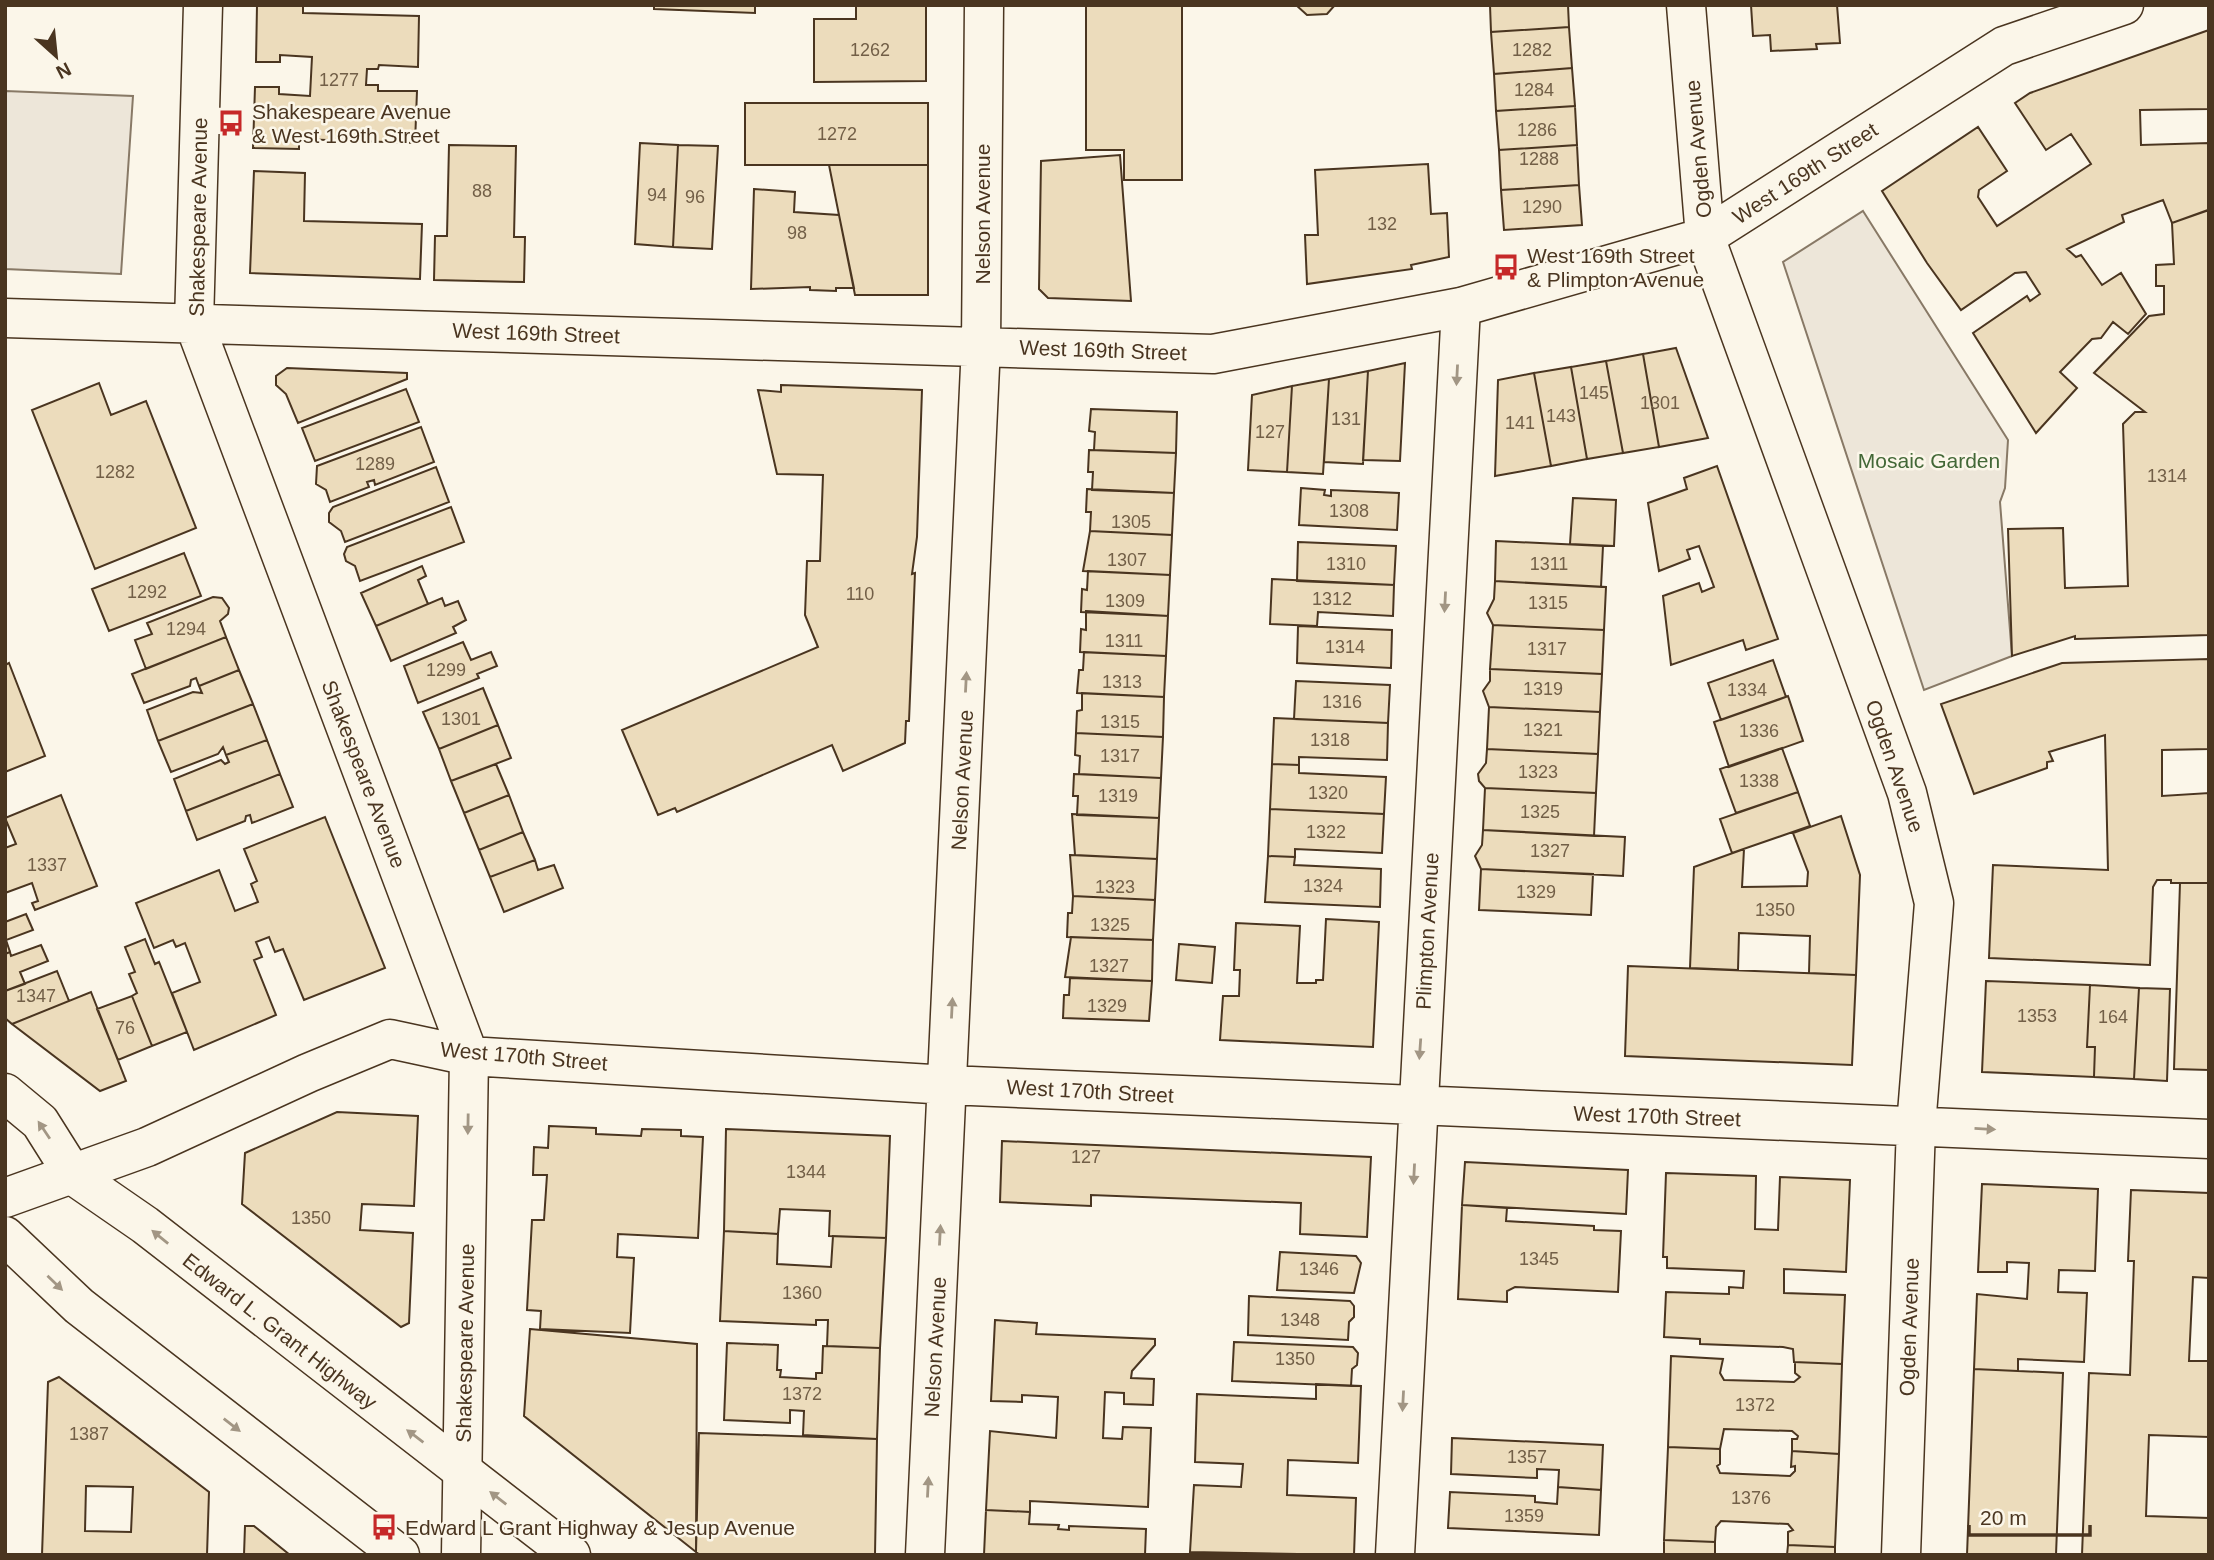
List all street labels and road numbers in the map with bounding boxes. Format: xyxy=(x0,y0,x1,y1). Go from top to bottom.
street label: Ogden Avenue xyxy=(1681,79,1715,219)
street label: Shakespeare Avenue xyxy=(185,117,211,317)
street label: West 169th Street xyxy=(1728,118,1882,228)
street label: Nelson Avenue xyxy=(971,144,994,284)
street label: West 169th Street xyxy=(452,319,620,347)
street label: West 169th Street xyxy=(1019,336,1187,364)
street label: Shakespeare Avenue xyxy=(318,677,410,871)
street label: Ogden Avenue xyxy=(1862,697,1928,835)
street label: Nelson Avenue xyxy=(947,709,977,851)
street label: Plimpton Avenue xyxy=(1411,852,1443,1010)
street label: West 170th Street xyxy=(439,1037,609,1075)
street label: West 170th Street xyxy=(1006,1075,1175,1107)
street label: West 170th Street xyxy=(1573,1102,1741,1130)
street label: Shakespeare Avenue xyxy=(452,1243,478,1443)
street label: Edward L. Grant Highway xyxy=(179,1248,382,1414)
street label: Ogden Avenue xyxy=(1895,1257,1923,1397)
street label: Nelson Avenue xyxy=(920,1276,950,1418)

